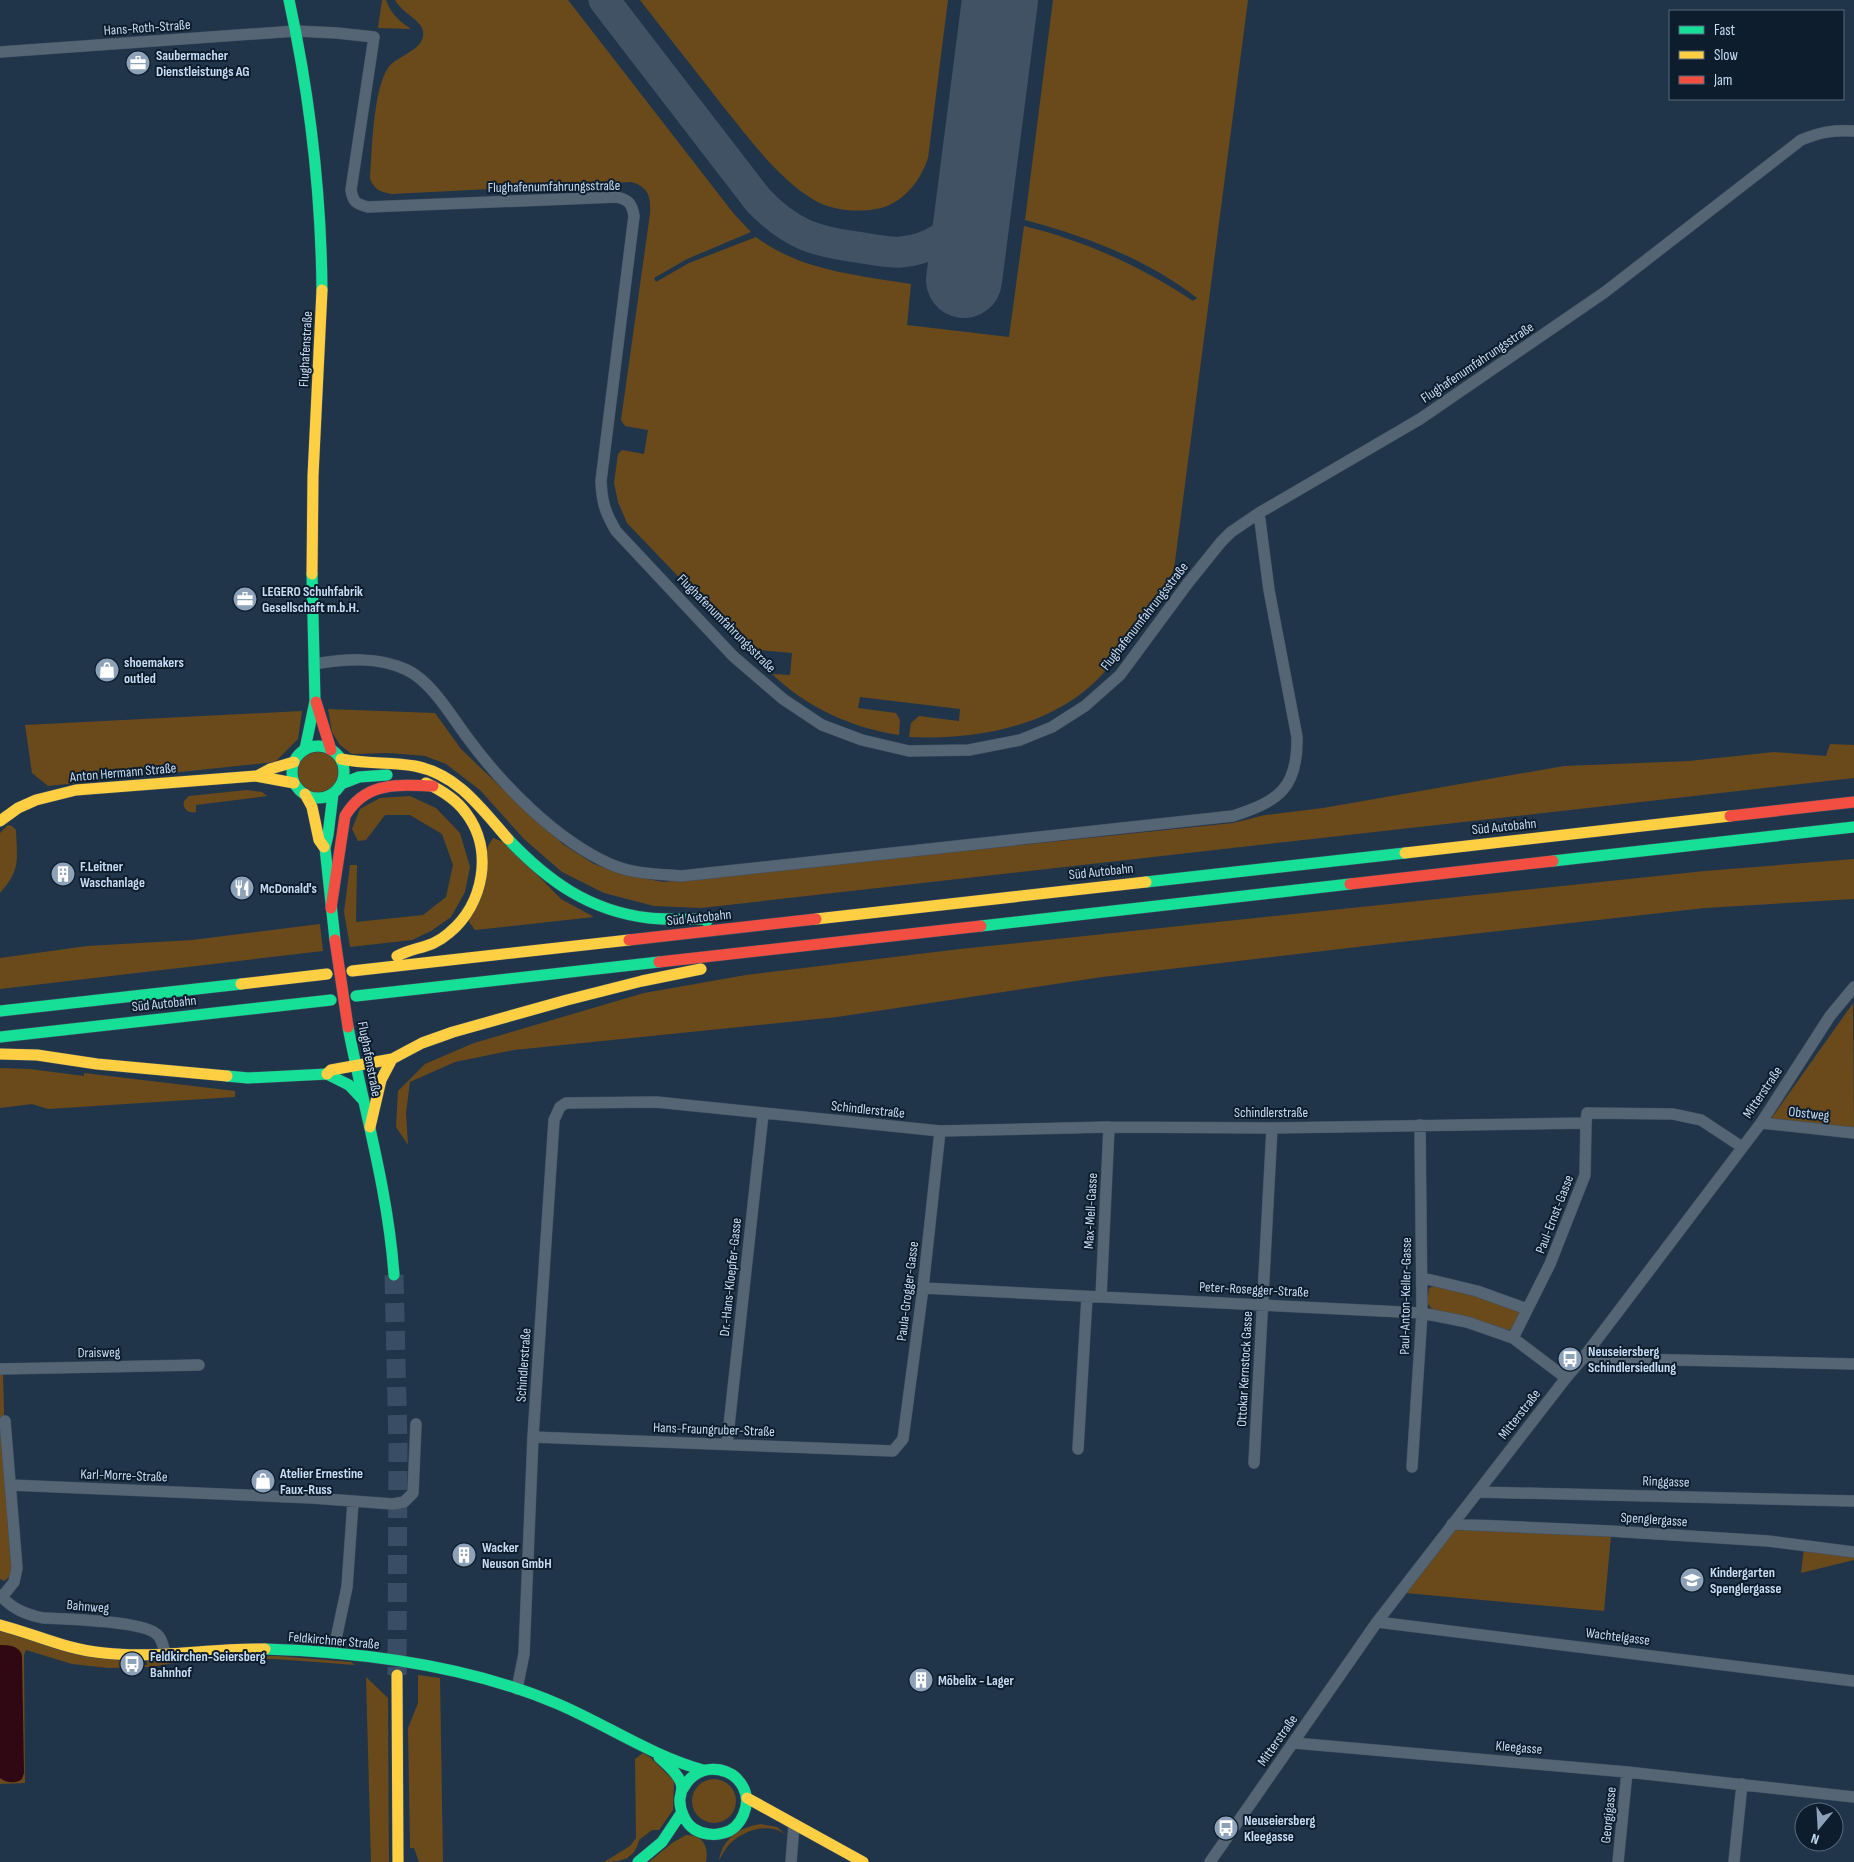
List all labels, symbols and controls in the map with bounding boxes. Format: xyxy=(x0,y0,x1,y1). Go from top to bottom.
legend xyxy=(1669,10,1844,100)
street label: Hans-Roth-Straße xyxy=(103,16,191,39)
text: Fast xyxy=(1714,21,1736,40)
text: Slow xyxy=(1714,46,1738,65)
place label: Saubermacher Dienstleistungs AG xyxy=(156,47,250,80)
office icon: Saubermacher Dienstleistungs AG xyxy=(125,50,151,76)
text: Jam xyxy=(1713,71,1732,90)
street label: Flughafenumfahrungsstraße xyxy=(488,177,620,196)
street label: Flughafenstraße xyxy=(295,311,316,387)
street label: Flughafenumfahrungsstraße xyxy=(1418,318,1537,407)
street label: Flughafenumfahrungsstraße xyxy=(1097,559,1192,674)
street label: Flughafenumfahrungsstraße xyxy=(674,570,780,676)
place label: LEGERO Schuhfabrik Gesellschaft m.b.H. xyxy=(262,583,363,616)
office icon: LEGERO Schuhfabrik Gesellschaft m.b.H. xyxy=(232,586,258,612)
place label: shoemakers outled xyxy=(124,654,184,687)
shop icon: shoemakers outled xyxy=(94,657,120,683)
street label: Anton Hermann Straße xyxy=(68,759,177,786)
street label: Süd Autobahn xyxy=(1471,815,1537,838)
place label: F.Leitner Waschanlage xyxy=(80,858,145,891)
street label: Süd Autobahn xyxy=(1068,860,1134,883)
building icon: F.Leitner Waschanlage xyxy=(50,861,76,887)
restaurant icon: McDonald's xyxy=(229,875,255,901)
place label: McDonald's xyxy=(260,880,317,897)
street label: Süd Autobahn xyxy=(666,906,732,929)
street label: Süd Autobahn xyxy=(131,992,197,1015)
street label: Flughafenstraße xyxy=(354,1020,385,1098)
street label: Mitterstraße xyxy=(1739,1063,1786,1121)
street label: Schindlerstraße xyxy=(830,1097,906,1122)
street label: Obstweg xyxy=(1788,1103,1831,1124)
street label: Schindlerstraße xyxy=(1234,1104,1308,1121)
street label: Paul-Ernst-Gasse xyxy=(1532,1172,1577,1256)
street label: Max-Mell-Gasse xyxy=(1080,1173,1101,1250)
street label: Dr.-Hans-Kloepfer-Gasse xyxy=(716,1217,745,1337)
street label: Paul-Anton-Keller-Gasse xyxy=(1396,1237,1415,1355)
street label: Paula-Grogger-Gasse xyxy=(893,1240,922,1342)
street label: Peter-Rosegger-Straße xyxy=(1199,1278,1309,1301)
street label: Ottokar Kernstock Gasse xyxy=(1233,1311,1256,1427)
street label: Schindlerstraße xyxy=(512,1328,535,1403)
place label: Neuseiersberg Schindlersiedlung xyxy=(1588,1343,1676,1376)
street label: Draisweg xyxy=(77,1344,121,1361)
bus stop icon: Neuseiersberg Schindlersiedlung xyxy=(1557,1346,1583,1372)
street label: Mitterstraße xyxy=(1495,1386,1544,1443)
street label: Hans-Fraungruber-Straße xyxy=(653,1419,775,1440)
street label: Karl-Morre-Straße xyxy=(80,1465,168,1486)
place label: Atelier Ernestine Faux-Russ xyxy=(279,1465,363,1498)
shop icon: Atelier Ernestine Faux-Russ xyxy=(250,1468,276,1494)
street label: Ringgasse xyxy=(1642,1472,1690,1491)
street label: Spenglergasse xyxy=(1620,1509,1688,1530)
place label: Wacker Neuson GmbH xyxy=(482,1539,552,1572)
building icon: Wacker Neuson GmbH xyxy=(451,1542,477,1568)
place label: Kindergarten Spenglergasse xyxy=(1710,1564,1781,1597)
school or university icon: Kindergarten Spenglergasse xyxy=(1679,1567,1705,1593)
street label: Bahnweg xyxy=(66,1596,110,1617)
street label: Wachtelgasse xyxy=(1585,1624,1651,1649)
street label: Feldkirchner Straße xyxy=(288,1628,380,1653)
place label: Feldkirchen-Seiersberg Bahnhof xyxy=(150,1648,266,1681)
bus stop icon: Feldkirchen-Seiersberg Bahnhof xyxy=(119,1651,145,1677)
building icon: Möbelix - Lager xyxy=(908,1667,934,1693)
place label: Möbelix - Lager xyxy=(938,1672,1015,1689)
street label: Mitterstraße xyxy=(1254,1711,1301,1769)
street label: Kleegasse xyxy=(1495,1737,1543,1758)
street label: Georgigasse xyxy=(1597,1786,1620,1844)
north arrow xyxy=(1794,1802,1844,1852)
place label: Neuseiersberg Kleegasse xyxy=(1244,1812,1315,1845)
bus stop icon: Neuseiersberg Kleegasse xyxy=(1213,1815,1239,1841)
text: N xyxy=(1809,1830,1821,1848)

